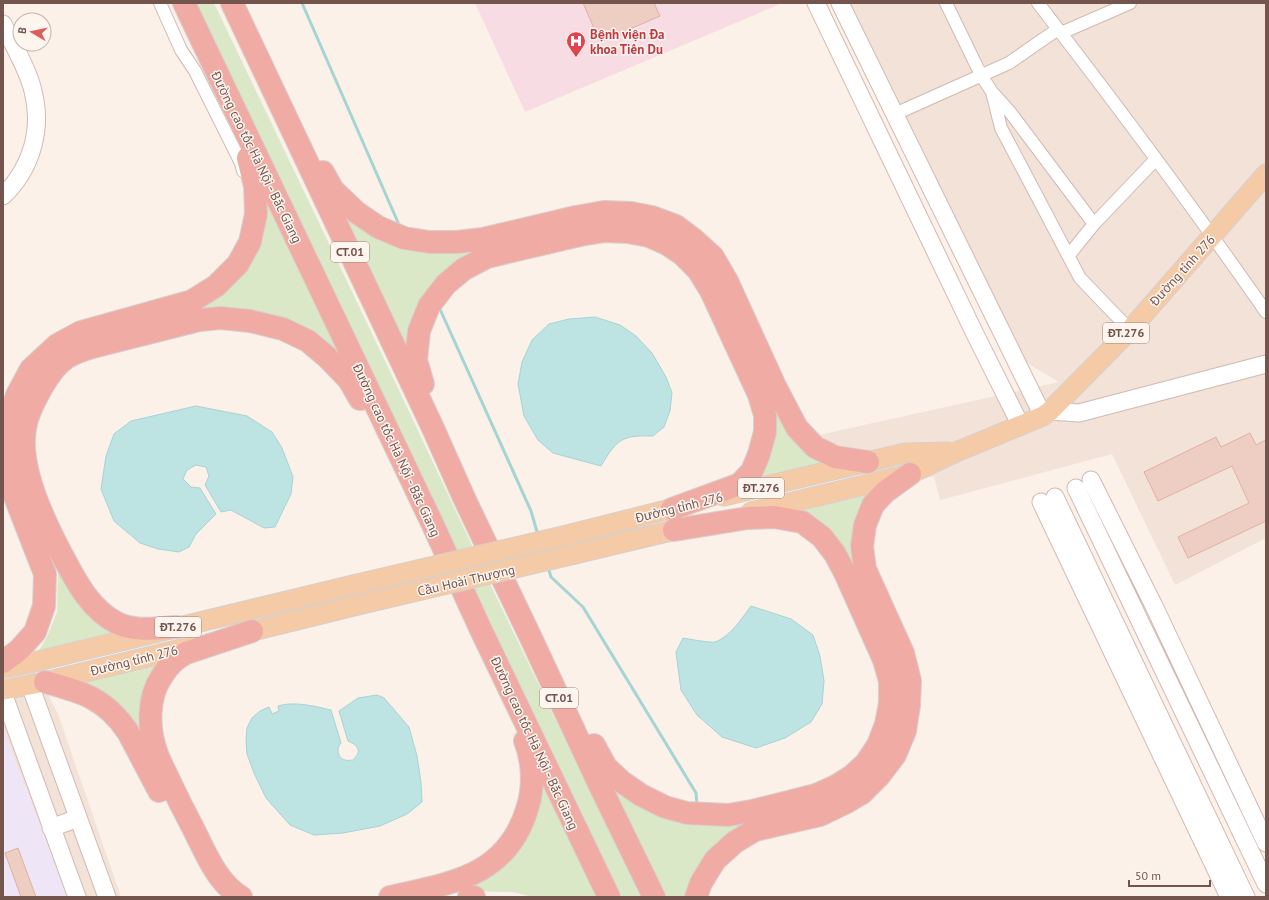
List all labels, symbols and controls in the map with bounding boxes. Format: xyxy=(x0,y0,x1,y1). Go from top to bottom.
north arrow xyxy=(12,12,52,52)
text: B xyxy=(15,26,30,35)
place label: Bệnh viện Đa khoa Tiên Du xyxy=(590,26,665,58)
hospital icon: Bệnh viện Đa khoa Tiên Du xyxy=(565,30,587,58)
street label: Đường cao tốc Hà Nội - Bắc Giang xyxy=(207,68,306,246)
street label: Đường tỉnh 276 xyxy=(1145,231,1219,310)
road number: CT.01 xyxy=(331,242,369,262)
road number: ĐT.276 xyxy=(1103,323,1149,343)
street label: Đường cao tốc Hà Nội - Bắc Giang xyxy=(348,360,444,539)
road number: ĐT.276 xyxy=(738,478,784,498)
street label: Đường tỉnh 276 xyxy=(633,488,725,527)
street label: Cầu Hoài Thượng xyxy=(416,561,516,600)
road number: ĐT.276 xyxy=(155,617,201,637)
street label: Đường tỉnh 276 xyxy=(88,641,180,680)
street label: Đường cao tốc Hà Nội - Bắc Giang xyxy=(486,653,582,832)
road number: CT.01 xyxy=(540,688,578,708)
scale bar xyxy=(1129,862,1210,888)
text: 50 m xyxy=(1135,868,1161,883)

